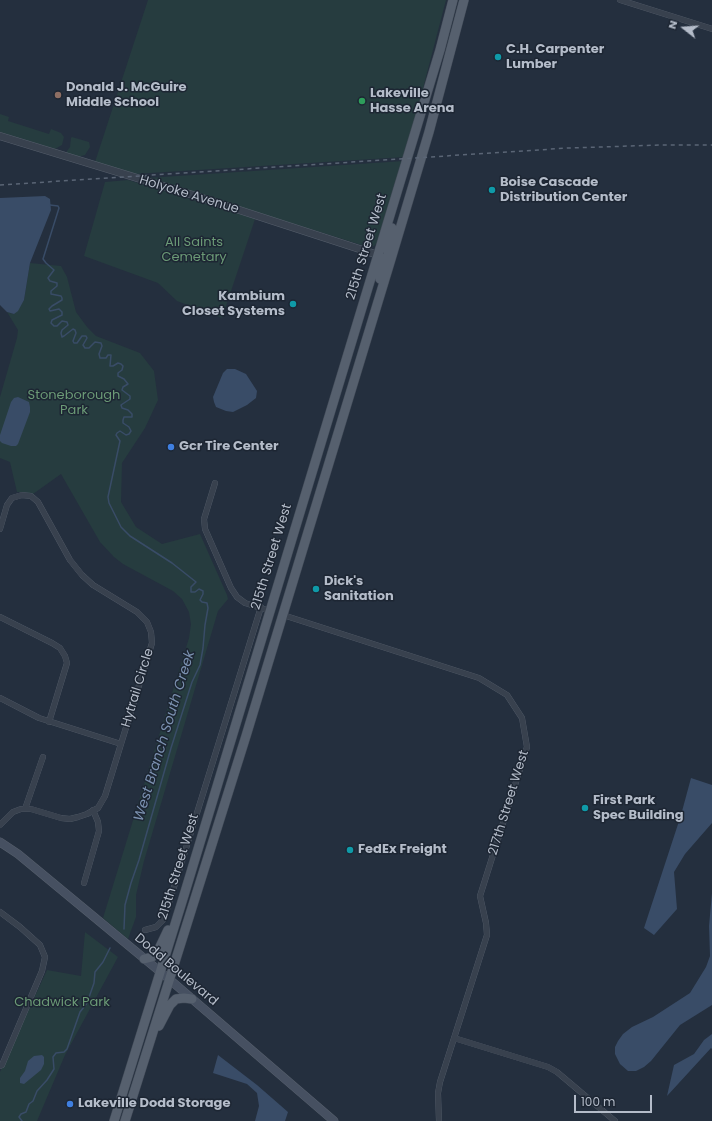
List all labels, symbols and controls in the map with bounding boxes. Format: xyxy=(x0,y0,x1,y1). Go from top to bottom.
north arrow xyxy=(664,8,704,48)
text: N xyxy=(664,18,681,31)
place label: C.H. Carpenter Lumber xyxy=(506,42,604,73)
marker: C.H. Carpenter Lumber xyxy=(493,52,503,62)
place label: Donald J. McGuire Middle School xyxy=(66,80,187,111)
place label: Lakeville Hasse Arena xyxy=(370,86,454,117)
marker: Donald J. McGuire Middle School xyxy=(53,90,63,100)
marker: Lakeville Hasse Arena xyxy=(357,96,367,106)
street label: Holyoke Avenue xyxy=(137,172,241,218)
place label: Boise Cascade Distribution Center xyxy=(500,175,627,206)
marker: Boise Cascade Distribution Center xyxy=(487,185,497,195)
street label: 215th Street West xyxy=(343,192,391,302)
park label: All Saints Cemetary xyxy=(161,235,227,266)
place label: Kambium Closet Systems xyxy=(182,289,285,320)
marker: Kambium Closet Systems xyxy=(288,299,298,309)
park label: Stoneborough Park xyxy=(28,388,120,419)
place label: Gcr Tire Center xyxy=(179,439,278,455)
marker: Gcr Tire Center xyxy=(166,442,176,452)
street label: 215th Street West xyxy=(248,502,296,612)
place label: Dick's Sanitation xyxy=(324,574,394,605)
marker: Dick's Sanitation xyxy=(311,584,321,594)
street label: Hytrail Circle xyxy=(119,647,157,729)
water label: West Branch South Creek xyxy=(131,649,199,823)
street label: 217th Street West xyxy=(486,749,532,857)
place label: First Park Spec Building xyxy=(593,793,684,824)
marker: First Park Spec Building xyxy=(580,803,590,813)
street label: 215th Street West xyxy=(155,812,203,922)
place label: FedEx Freight xyxy=(358,842,447,858)
marker: FedEx Freight xyxy=(345,845,355,855)
street label: Dodd Boulevard xyxy=(131,931,221,1009)
park label: Chadwick Park xyxy=(14,995,110,1011)
scale bar xyxy=(576,1087,654,1113)
text: 100 m xyxy=(581,1093,615,1110)
place label: Lakeville Dodd Storage xyxy=(78,1096,230,1112)
marker: Lakeville Dodd Storage xyxy=(65,1099,75,1109)

